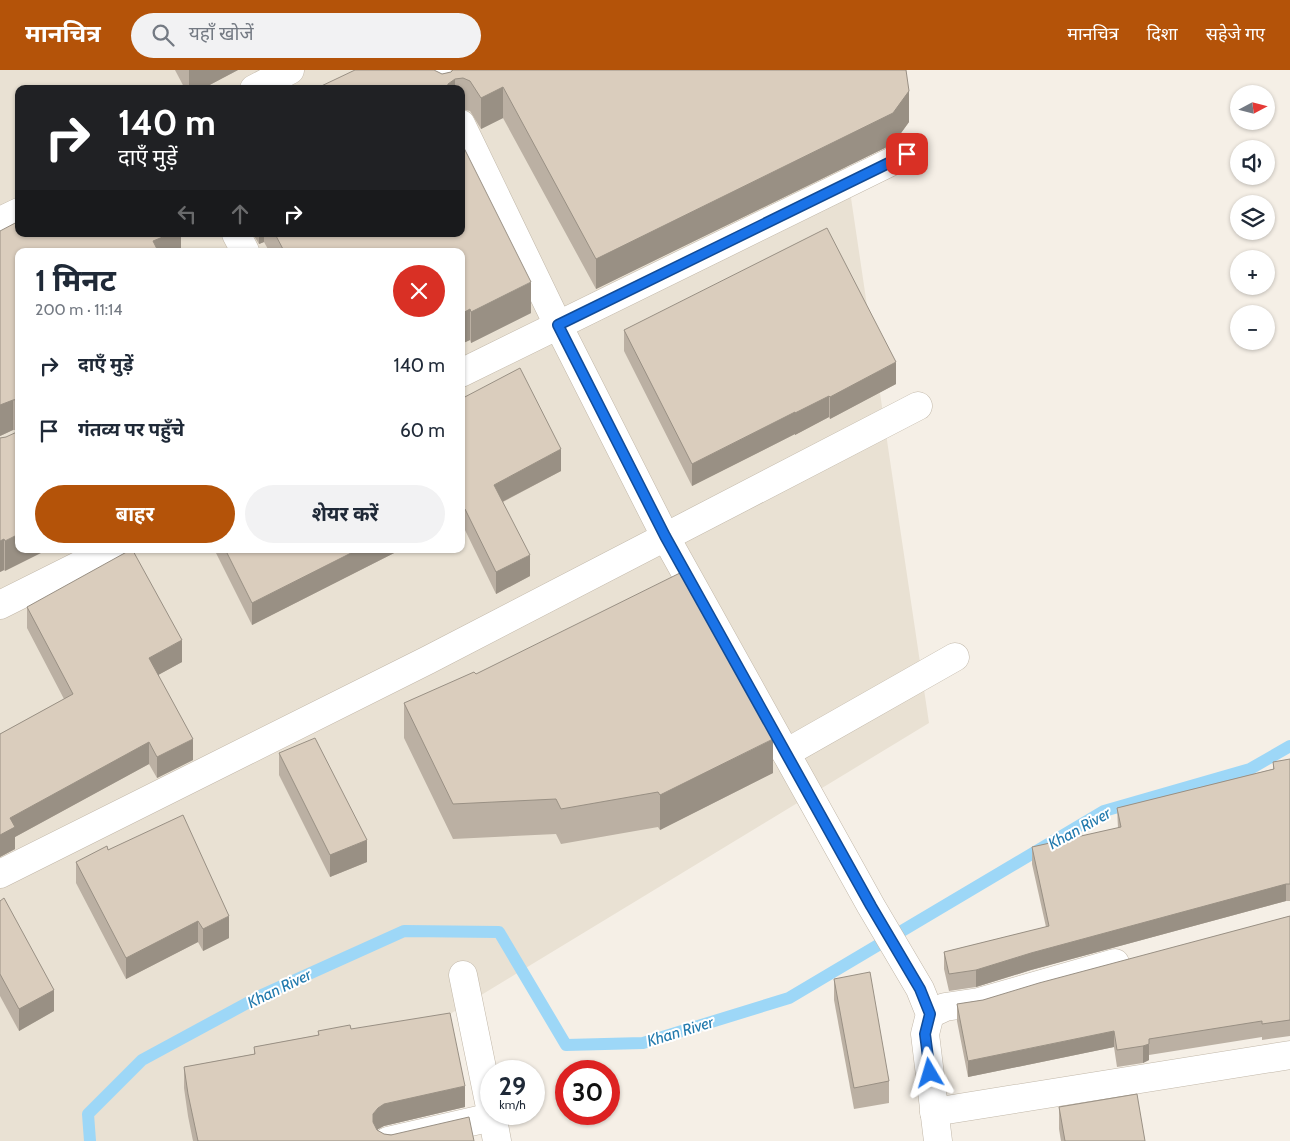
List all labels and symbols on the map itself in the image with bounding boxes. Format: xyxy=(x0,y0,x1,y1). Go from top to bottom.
north arrow xyxy=(1230,85,1275,130)
pin xyxy=(886,133,928,175)
water label: Khan River xyxy=(1045,803,1115,853)
water label: Khan River xyxy=(244,964,315,1012)
water label: Khan River xyxy=(645,1012,717,1051)
position arrow xyxy=(903,1046,955,1098)
speed limit sign: 30 xyxy=(555,1060,620,1125)

